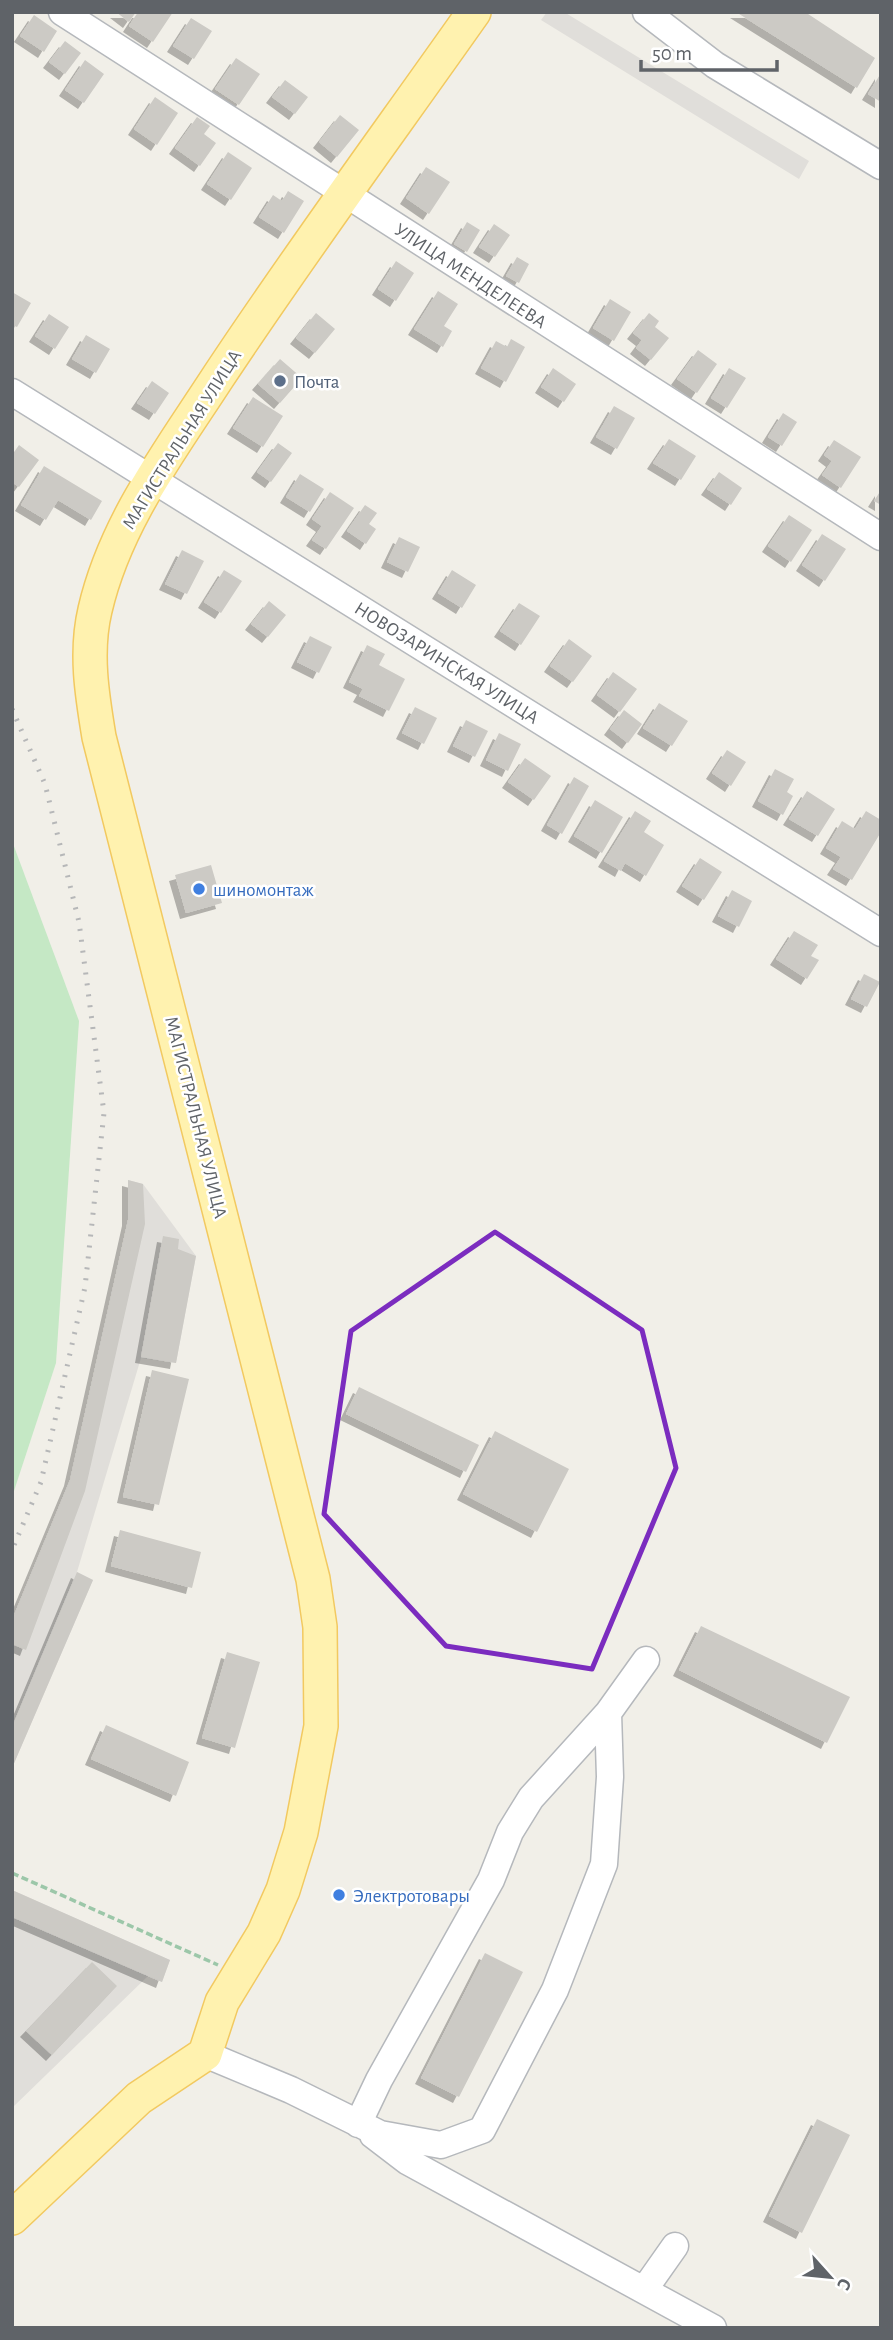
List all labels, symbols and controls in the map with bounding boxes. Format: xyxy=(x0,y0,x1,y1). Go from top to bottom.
scale bar xyxy=(641,28,778,72)
text: 50 m xyxy=(652,43,692,64)
street label: УЛИЦА МЕНДЕЛЕЕВА xyxy=(391,220,550,332)
street label: МАГИСТРАЛЬНАЯ УЛИЦА xyxy=(119,347,245,533)
marker: Почта xyxy=(272,373,288,389)
place label: Почта xyxy=(294,373,340,392)
street label: НОВОЗАРИНСКАЯ УЛИЦА xyxy=(351,599,542,728)
marker: шиномонтаж xyxy=(191,881,207,897)
place label: шиномонтаж xyxy=(213,881,314,900)
street label: МАГИСТРАЛЬНАЯ УЛИЦА xyxy=(161,1014,230,1220)
marker: Электротовары xyxy=(331,1887,347,1903)
place label: Электротовары xyxy=(353,1887,470,1906)
north arrow xyxy=(795,2242,865,2312)
text: С xyxy=(833,2275,855,2293)

